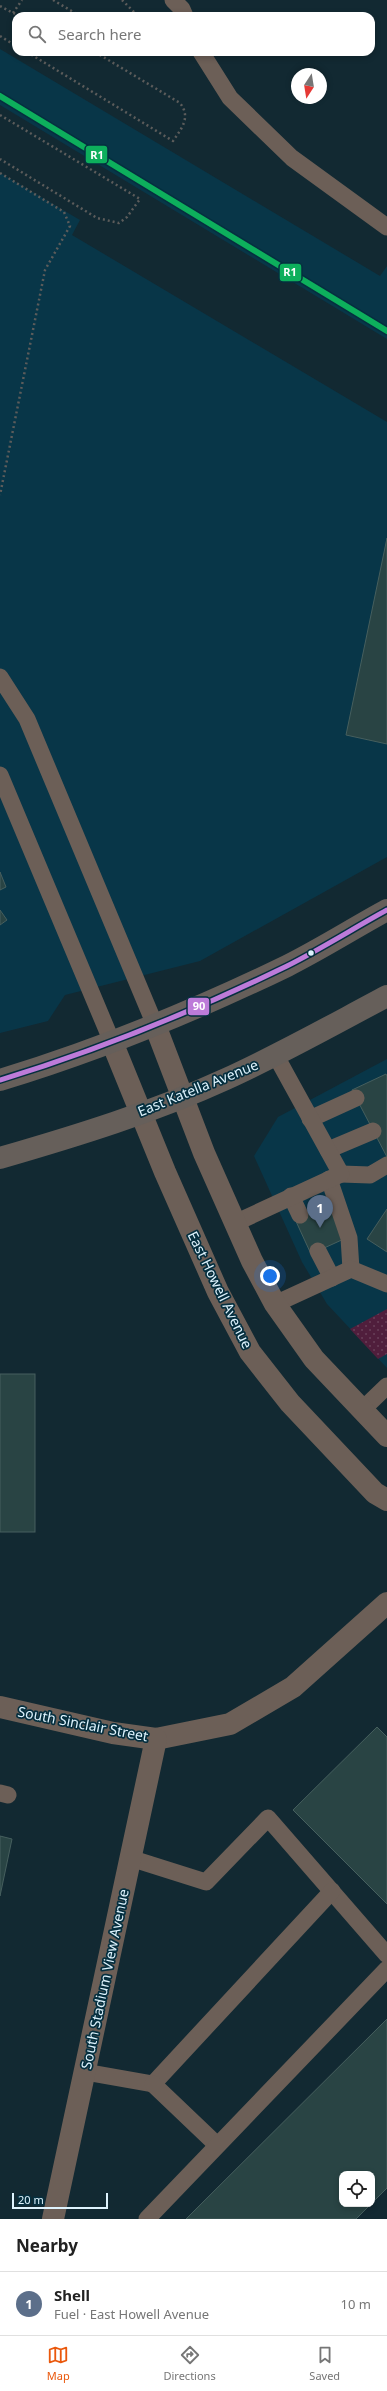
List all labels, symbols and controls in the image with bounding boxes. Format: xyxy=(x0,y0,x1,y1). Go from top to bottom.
search box xyxy=(12,12,375,56)
icon: search xyxy=(26,23,48,45)
text: Search here xyxy=(58,24,141,44)
north arrow xyxy=(291,68,327,104)
line badge: R1 xyxy=(85,145,108,164)
text: R1 xyxy=(90,147,104,162)
line badge: R1 xyxy=(279,263,302,282)
text: R1 xyxy=(283,264,297,279)
unlabelled marker xyxy=(306,948,316,958)
line badge: 90 xyxy=(187,997,210,1016)
text: 90 xyxy=(193,998,205,1013)
street label: East Katella Avenue xyxy=(135,1055,261,1120)
pin: 1 xyxy=(307,1195,333,1228)
street label: East Howell Avenue xyxy=(184,1228,257,1352)
your location xyxy=(260,1266,280,1286)
street label: South Sinclair Street xyxy=(16,1702,150,1745)
street label: South Stadium View Avenue xyxy=(76,1887,133,2071)
map controls xyxy=(339,2171,375,2207)
button: locate xyxy=(339,2171,375,2207)
scale bar xyxy=(12,2191,108,2210)
text: 20 m xyxy=(18,2192,44,2207)
text: Nearby xyxy=(16,2234,78,2257)
text: Shell xyxy=(54,2285,90,2305)
text: 1 xyxy=(25,2295,33,2313)
text: 10 m xyxy=(341,2295,371,2313)
text: Fuel · East Howell Avenue xyxy=(54,2305,209,2323)
tab: Map xyxy=(47,2344,70,2383)
tab: Directions xyxy=(163,2344,216,2383)
tab: Saved xyxy=(309,2344,340,2383)

